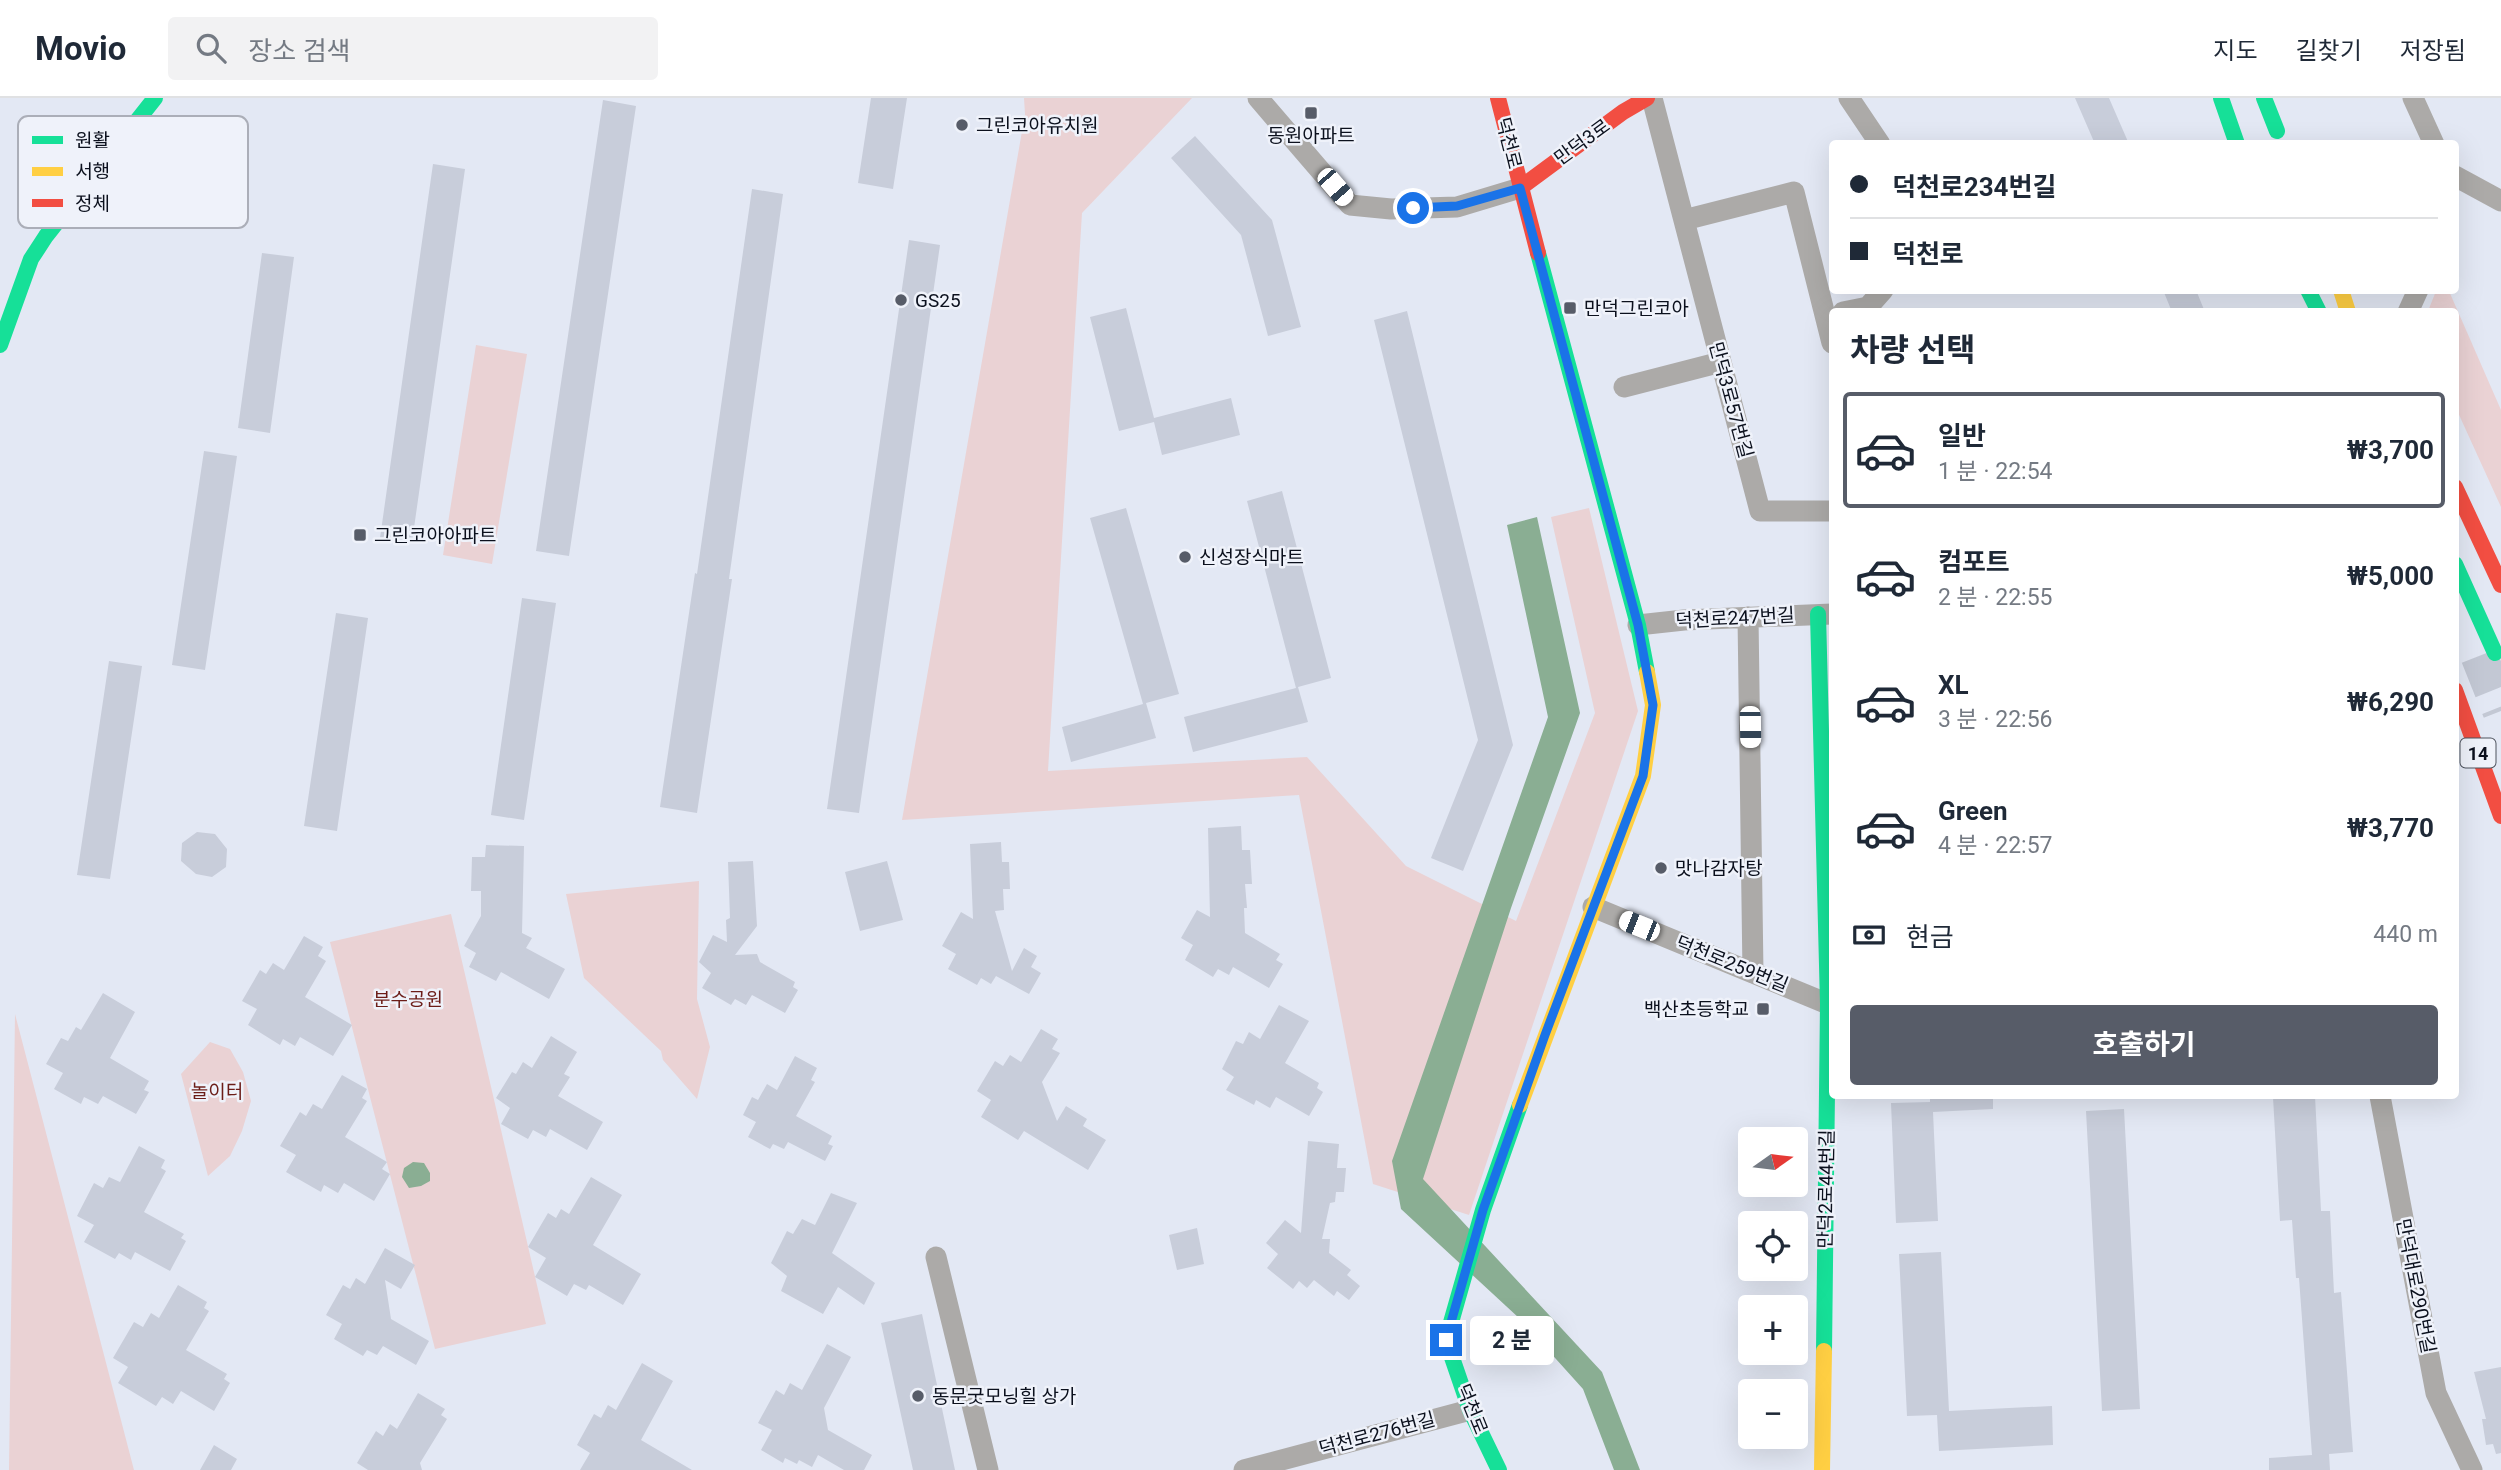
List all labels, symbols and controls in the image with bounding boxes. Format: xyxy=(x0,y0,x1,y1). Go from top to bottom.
search box xyxy=(168,17,658,80)
text: Movio xyxy=(35,29,126,68)
icon: search xyxy=(192,29,230,67)
text: 장소 검색 xyxy=(248,36,351,66)
text: 지도 xyxy=(2213,37,2258,65)
text: 길찾기 xyxy=(2296,37,2362,65)
text: 저장됨 xyxy=(2400,37,2466,65)
marker: 동원아파트 xyxy=(1303,105,1319,121)
place label: 그린코아유치원 xyxy=(976,114,1098,137)
street label: 만덕3로 xyxy=(1550,114,1614,170)
street label: 덕천로 xyxy=(1491,115,1527,171)
legend xyxy=(18,116,248,228)
marker: 그린코아유치원 xyxy=(954,117,970,133)
place label: 동원아파트 xyxy=(1267,124,1355,147)
text: 원활 xyxy=(75,129,110,152)
text: 서행 xyxy=(75,160,110,183)
car xyxy=(1314,164,1357,210)
text: 덕천로234번길 xyxy=(1892,172,2056,202)
text: 정체 xyxy=(75,192,110,215)
route start xyxy=(1397,192,1429,224)
text: 덕천로 xyxy=(1892,239,1964,269)
place label: GS25 xyxy=(915,289,961,312)
marker: GS25 xyxy=(893,292,909,308)
place label: 만덕그린코아 xyxy=(1584,297,1689,320)
marker: 만덕그린코아 xyxy=(1562,300,1578,316)
text: 차량 선택 xyxy=(1850,331,1976,369)
street label: 만덕3로57번길 xyxy=(1704,339,1758,461)
icon: car xyxy=(1854,419,1917,482)
text: 일반 xyxy=(1938,421,1986,451)
text: ₩3,700 xyxy=(2347,435,2434,465)
text: 1 분 · 22:54 xyxy=(1938,458,2053,485)
place label: 그린코아아파트 xyxy=(374,524,496,547)
marker: 그린코아아파트 xyxy=(352,527,368,543)
icon: car xyxy=(1854,545,1917,608)
place label: 신성장식마트 xyxy=(1199,546,1304,569)
text: 컴포트 xyxy=(1938,547,2010,577)
marker: 신성장식마트 xyxy=(1177,549,1193,565)
text: ₩5,000 xyxy=(2347,561,2434,591)
text: 2 분 · 22:55 xyxy=(1938,584,2053,611)
street label: 덕천로247번길 xyxy=(1675,603,1795,633)
text: XL xyxy=(1938,670,1969,700)
icon: car xyxy=(1854,671,1917,734)
text: ₩6,290 xyxy=(2347,687,2434,717)
car xyxy=(1740,706,1761,748)
text: 3 분 · 22:56 xyxy=(1938,706,2053,733)
road number: 14 xyxy=(2460,738,2496,768)
text: Green xyxy=(1938,796,2008,826)
icon: car xyxy=(1854,797,1917,860)
text: ₩3,770 xyxy=(2347,813,2434,843)
text: 4 분 · 22:57 xyxy=(1938,832,2053,859)
place label: 맛나감자탕 xyxy=(1675,857,1763,880)
marker: 맛나감자탕 xyxy=(1653,860,1669,876)
car xyxy=(1616,908,1663,944)
icon: cash xyxy=(1850,916,1888,954)
text: 440 m xyxy=(2373,921,2438,948)
text: 현금 xyxy=(1906,922,1954,952)
street label: 덕천로259번길 xyxy=(1672,931,1792,997)
park label: 분수공원 xyxy=(373,988,443,1011)
place label: 백산초등학교 xyxy=(1644,998,1749,1021)
marker: 백산초등학교 xyxy=(1755,1001,1771,1017)
button: 호출하기 xyxy=(1850,1005,2438,1085)
park label: 놀이터 xyxy=(191,1080,243,1103)
north arrow xyxy=(1738,1127,1808,1197)
map controls xyxy=(1738,1127,1808,1449)
street label: 만덕2로44번길 xyxy=(1813,1129,1839,1249)
button: locate xyxy=(1738,1211,1808,1281)
street label: 만덕대로290번길 xyxy=(2392,1217,2440,1355)
button: + xyxy=(1738,1295,1808,1365)
callout: 2 분 xyxy=(1470,1316,1554,1364)
route end xyxy=(1430,1324,1462,1356)
text: 2 분 xyxy=(1492,1327,1532,1354)
button: − xyxy=(1738,1379,1808,1449)
street label: 덕천로 xyxy=(1452,1380,1492,1438)
place label: 동문굿모닝힐 상가 xyxy=(932,1385,1077,1408)
marker: 동문굿모닝힐 상가 xyxy=(910,1388,926,1404)
street label: 덕천로276번길 xyxy=(1316,1407,1438,1461)

